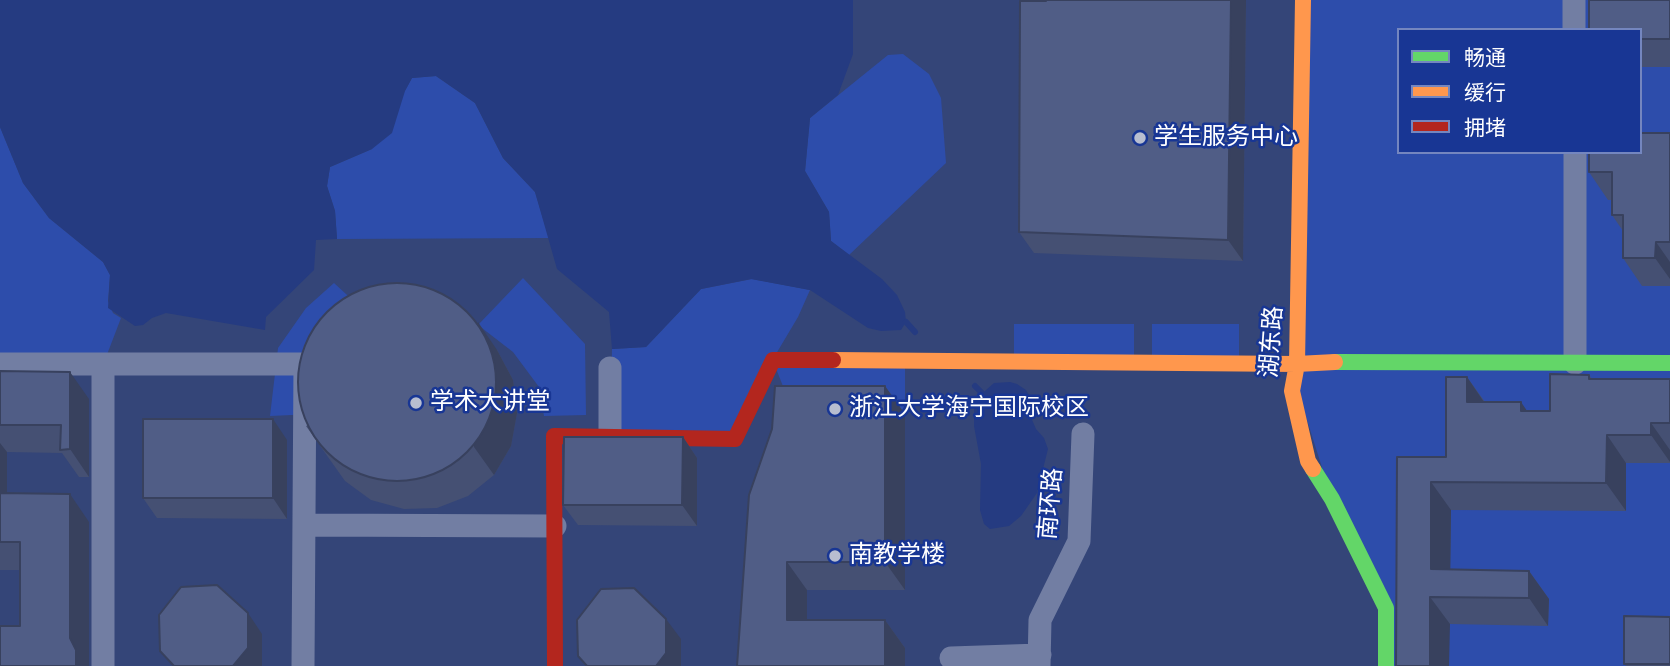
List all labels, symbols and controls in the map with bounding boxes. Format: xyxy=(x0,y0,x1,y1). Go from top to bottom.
legend xyxy=(1397,28,1642,154)
text: 畅通 xyxy=(1464,41,1506,73)
text: 缓行 xyxy=(1464,76,1506,108)
text: 拥堵 xyxy=(1464,111,1506,143)
place label: 学生服务中心 xyxy=(1154,124,1298,152)
marker: 学生服务中心 xyxy=(1132,130,1148,146)
street label: 湖东路 xyxy=(1256,305,1290,379)
place label: 学术大讲堂 xyxy=(430,389,550,417)
marker: 学术大讲堂 xyxy=(408,395,424,411)
place label: 浙江大学海宁国际校区 xyxy=(849,395,1089,423)
marker: 浙江大学海宁国际校区 xyxy=(827,401,843,417)
street label: 南环路 xyxy=(1035,467,1069,541)
place label: 南教学楼 xyxy=(849,542,945,570)
marker: 南教学楼 xyxy=(827,548,843,564)

